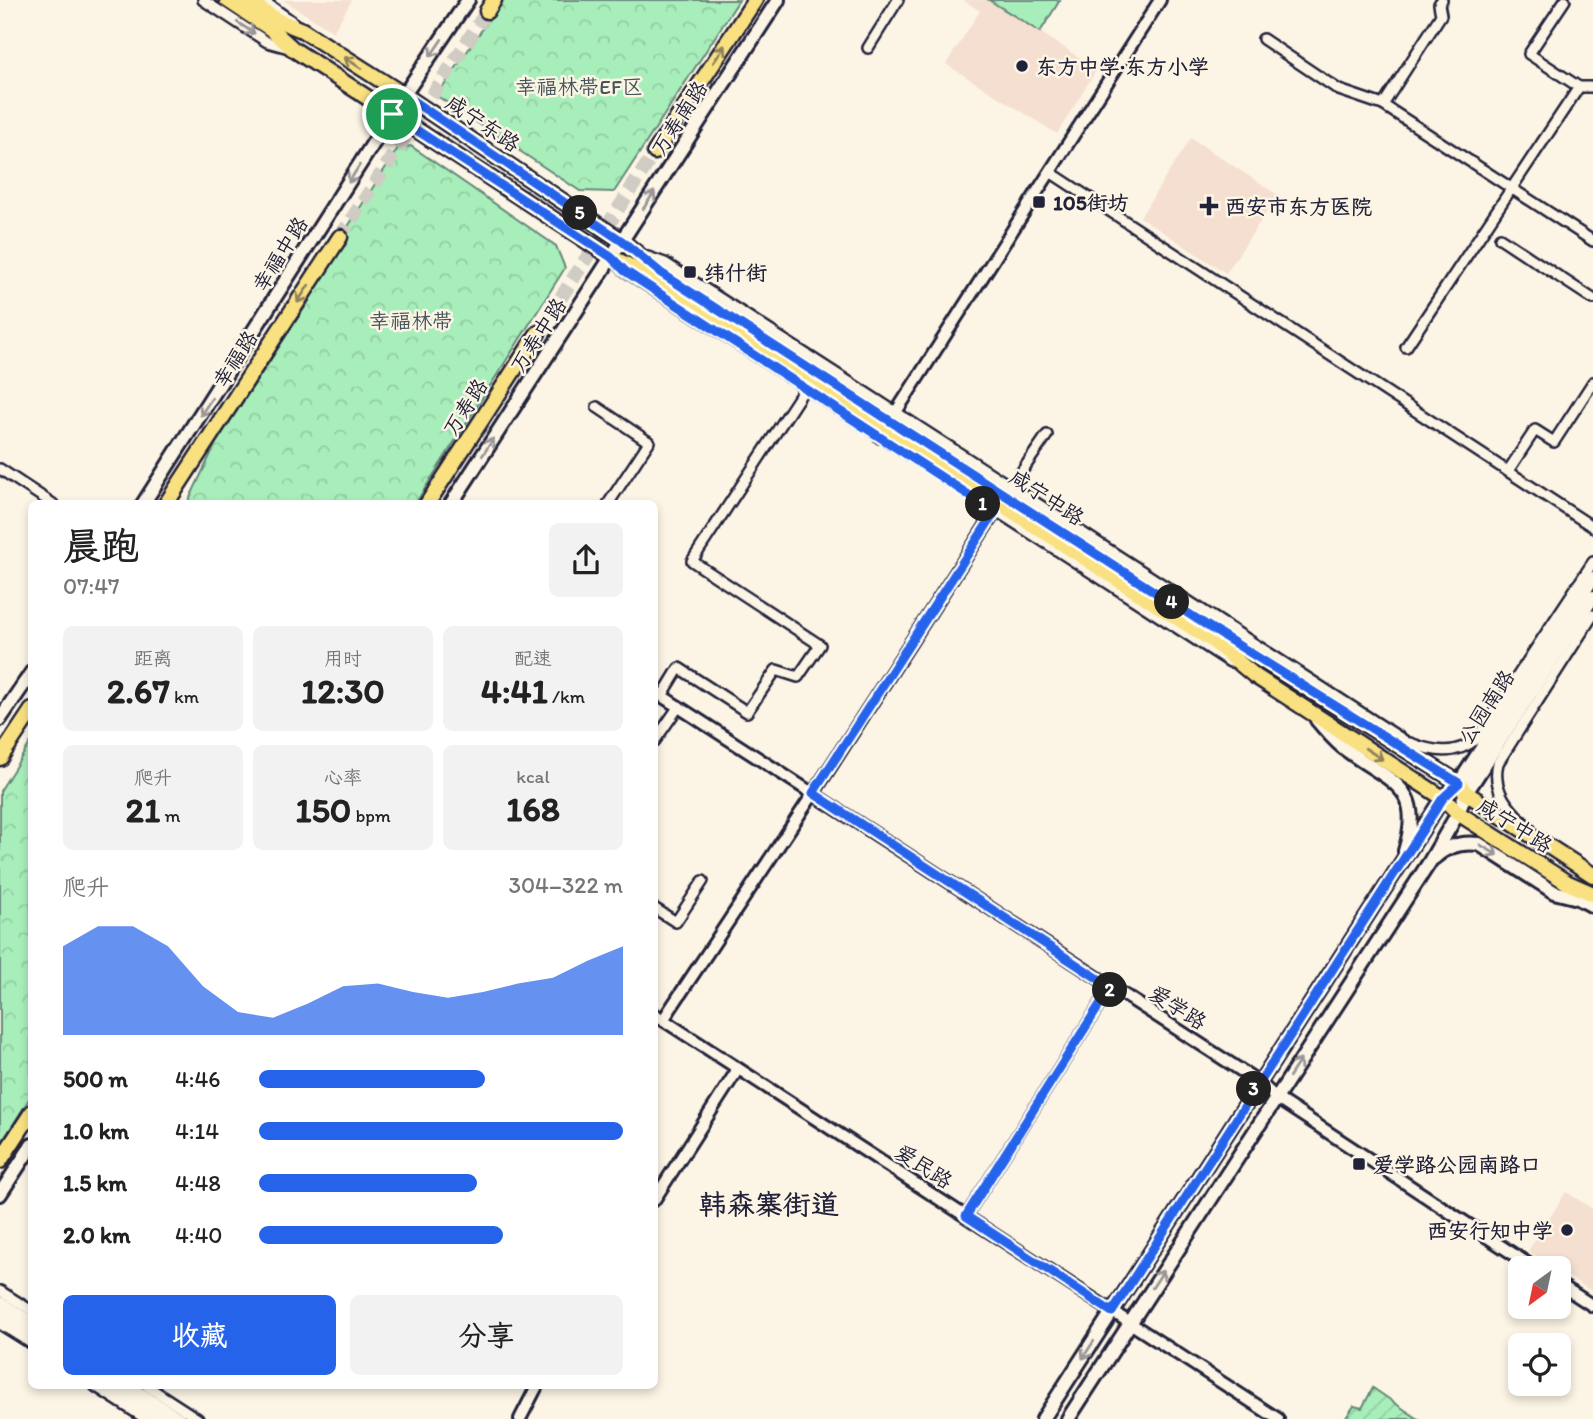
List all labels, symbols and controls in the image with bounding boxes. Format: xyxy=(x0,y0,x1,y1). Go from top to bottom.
one-way arrow xyxy=(236,21,255,36)
one-way arrow xyxy=(429,38,443,57)
one-way arrow xyxy=(712,45,726,64)
place label: 东方中学·东方小学 xyxy=(1036,54,1209,79)
one-way arrow xyxy=(343,55,363,69)
marker: 东方中学·东方小学 xyxy=(1014,58,1030,74)
park label: 幸福林带EF区 xyxy=(515,74,643,99)
street label: 万寿南路 xyxy=(646,76,712,160)
pin xyxy=(362,84,422,144)
street label: 咸宁东路 xyxy=(441,89,525,157)
icon: arrive xyxy=(373,95,411,133)
one-way arrow xyxy=(347,163,361,183)
place label: 105街坊 xyxy=(1053,190,1129,215)
one-way arrow xyxy=(641,191,656,210)
marker: 105街坊 xyxy=(1031,194,1047,210)
place label: 西安市东方医院 xyxy=(1225,194,1372,219)
pin: 5 xyxy=(562,196,598,230)
marker: 西安市东方医院 xyxy=(1199,196,1219,216)
text: 5 xyxy=(575,201,584,224)
street label: 幸福中路 xyxy=(247,212,313,296)
place label: 纬什街 xyxy=(704,260,767,285)
marker: 纬什街 xyxy=(682,264,698,280)
one-way arrow xyxy=(296,283,310,303)
street label: 万寿中路 xyxy=(505,293,571,377)
park label: 幸福林带 xyxy=(369,308,453,333)
street label: 幸福路 xyxy=(207,326,263,392)
street label: 万寿路 xyxy=(437,374,493,440)
one-way arrow xyxy=(199,397,213,416)
one-way arrow xyxy=(482,437,496,457)
street label: 咸宁中路 xyxy=(1005,464,1089,530)
pin: 1 xyxy=(965,486,1000,522)
text: 1 xyxy=(978,492,987,515)
text: 晨跑 xyxy=(63,523,139,569)
button: share xyxy=(549,523,623,597)
text: 07:47 xyxy=(63,572,119,600)
pin: 4 xyxy=(1154,584,1190,620)
text: 4 xyxy=(1166,590,1177,613)
text: 距离 xyxy=(134,647,172,670)
text: 用时 xyxy=(324,647,362,670)
text: 配速 xyxy=(514,647,552,670)
street label: 公园南路 xyxy=(1453,665,1519,749)
text: 2.67 xyxy=(107,670,170,712)
text: 12:30 xyxy=(301,670,385,712)
text: 4:41 xyxy=(481,670,548,712)
text: km xyxy=(170,685,199,708)
text: /km xyxy=(548,685,585,708)
one-way arrow xyxy=(1364,747,1384,761)
text: kcal xyxy=(516,765,550,788)
text: 爬升 xyxy=(134,766,172,789)
text: 心率 xyxy=(324,766,362,789)
text: 168 xyxy=(506,788,560,830)
text: 21 xyxy=(126,789,160,831)
text: 150 xyxy=(295,789,351,831)
street label: 咸宁中路 xyxy=(1473,792,1557,858)
text: m xyxy=(160,804,180,827)
text: bpm xyxy=(351,804,391,827)
one-way arrow xyxy=(1479,843,1499,857)
text: 304–322 m xyxy=(508,871,623,899)
text: 爬升 xyxy=(63,873,109,901)
pin: 2 xyxy=(1092,972,1128,1007)
text: 2 xyxy=(1105,978,1115,1001)
street label: 爱学路 xyxy=(1145,979,1211,1035)
one-way arrow xyxy=(1288,1059,1302,1078)
text: 500 m xyxy=(63,1065,128,1093)
text: 4:46 xyxy=(175,1065,220,1093)
pin: 3 xyxy=(1236,1072,1272,1106)
text: 3 xyxy=(1248,1077,1259,1100)
text: 1.0 km xyxy=(63,1117,129,1145)
text: 4:14 xyxy=(175,1117,219,1145)
street label: 爱民路 xyxy=(891,1138,957,1194)
place label: 爱学路公园南路口 xyxy=(1373,1152,1541,1177)
marker: 爱学路公园南路口 xyxy=(1351,1156,1367,1172)
text: 1.5 km xyxy=(63,1169,127,1197)
text: 4:48 xyxy=(175,1169,221,1197)
district label: 韩森寨街道 xyxy=(699,1187,839,1221)
place label: 西安行知中学 xyxy=(1427,1218,1553,1243)
text: 2.0 km xyxy=(63,1221,131,1249)
text: 4:40 xyxy=(175,1221,222,1249)
marker: 西安行知中学 xyxy=(1559,1222,1575,1238)
north arrow xyxy=(1508,1256,1572,1320)
map controls xyxy=(1508,1256,1571,1396)
one-way arrow xyxy=(1151,1270,1165,1290)
button: 收藏 xyxy=(63,1295,336,1375)
button: 分享 xyxy=(350,1295,623,1375)
button: locate xyxy=(1508,1333,1571,1396)
one-way arrow xyxy=(1081,1339,1095,1359)

